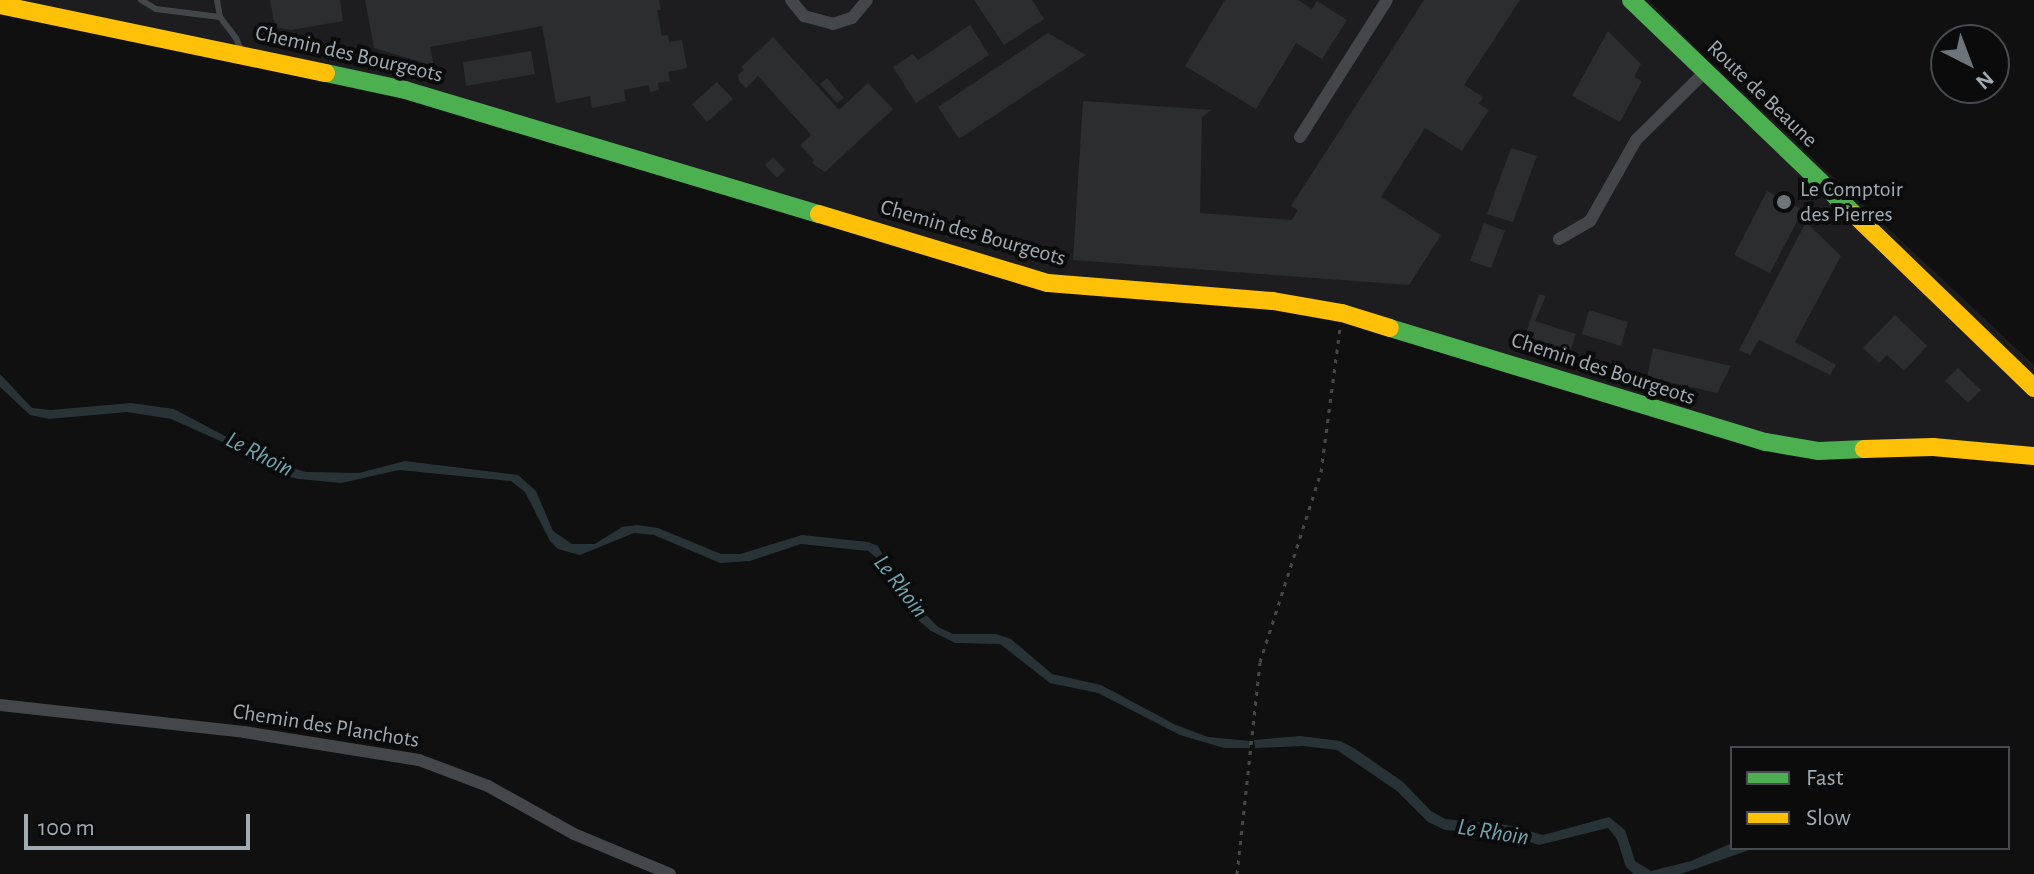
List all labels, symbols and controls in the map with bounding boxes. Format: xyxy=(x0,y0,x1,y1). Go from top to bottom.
street label: Chemin des Bourgeots xyxy=(253,20,445,88)
north arrow xyxy=(1930,24,2010,104)
street label: Route de Beaune xyxy=(1701,35,1823,153)
text: N xyxy=(1972,67,1998,94)
place label: Le Comptoir des Pierres xyxy=(1800,176,1903,228)
marker: Le Comptoir des Pierres xyxy=(1775,193,1793,211)
street label: Chemin des Bourgeots xyxy=(877,194,1069,272)
street label: Chemin des Bourgeots xyxy=(1508,327,1698,411)
water label: Le Rhoin xyxy=(220,426,298,484)
water label: Le Rhoin xyxy=(867,550,933,624)
street label: Chemin des Planchots xyxy=(231,698,421,754)
legend xyxy=(1730,746,2010,850)
text: Fast xyxy=(1806,766,1843,790)
scale bar xyxy=(28,798,254,848)
text: Slow xyxy=(1806,806,1851,830)
water label: Le Rhoin xyxy=(1455,813,1531,853)
text: 100 m xyxy=(38,816,95,840)

